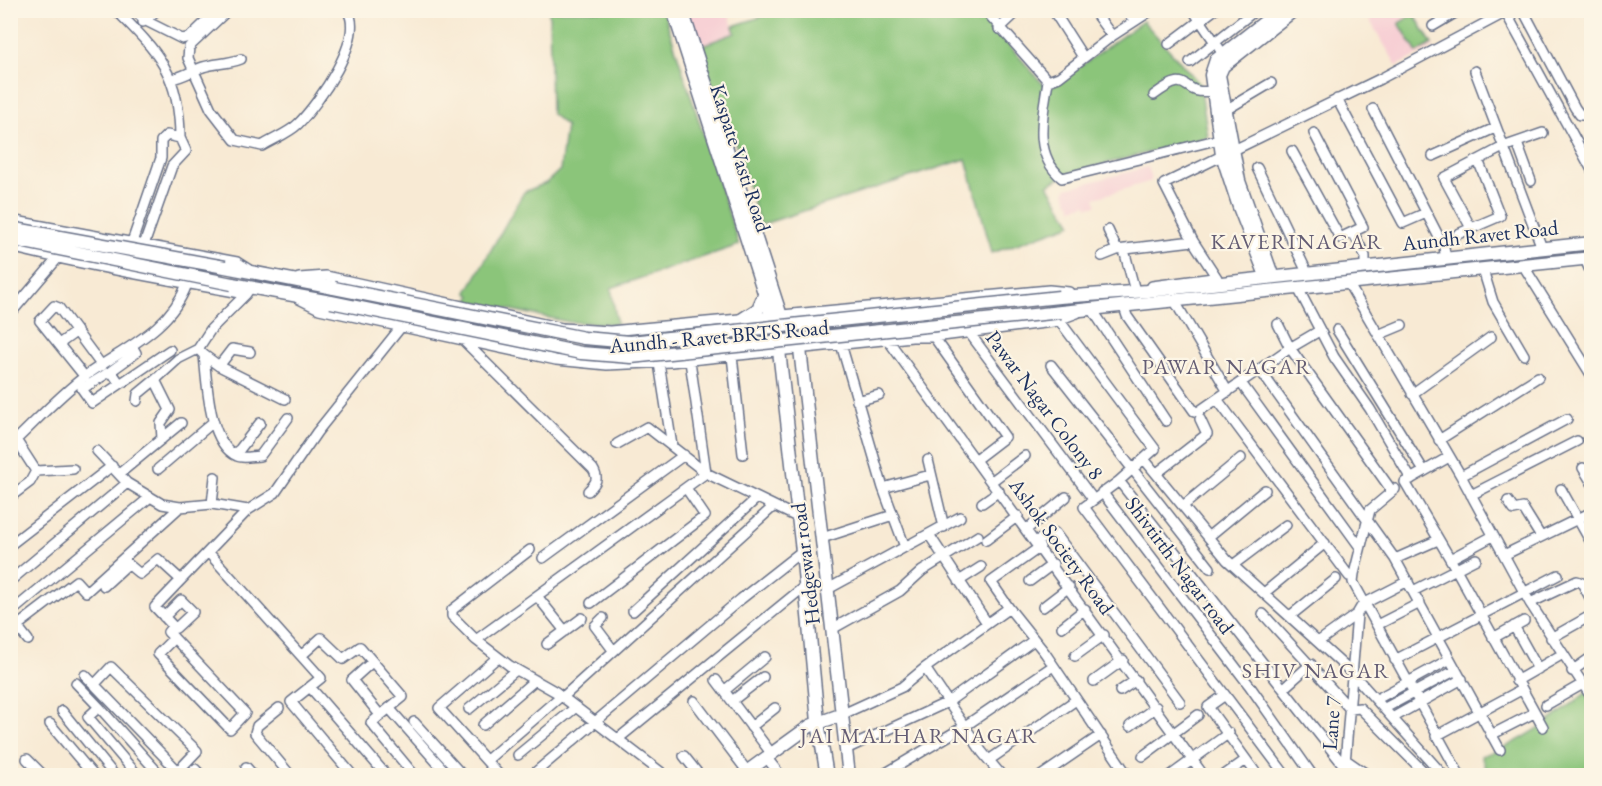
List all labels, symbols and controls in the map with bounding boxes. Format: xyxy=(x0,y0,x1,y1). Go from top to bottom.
street label: Kaspate Vasti Road xyxy=(704,80,778,236)
street label: Aundh Ravet Road xyxy=(1400,213,1560,257)
district label: KAVERINAGAR xyxy=(1211,227,1383,256)
street label: Aundh - Ravet BRTS Road xyxy=(607,313,830,359)
street label: Pawar Nagar Colony 8 xyxy=(980,325,1110,485)
district label: PAWAR NAGAR xyxy=(1142,352,1312,381)
street label: Ashok Society Road xyxy=(1003,472,1121,620)
street label: Shivtirth Nagar road xyxy=(1120,491,1241,639)
street label: Hedgewar road xyxy=(784,501,826,626)
district label: SHIV NAGAR xyxy=(1242,656,1390,685)
street label: Lane 7 xyxy=(1316,694,1346,751)
district label: JAI MALHAR NAGAR xyxy=(798,721,1038,750)

